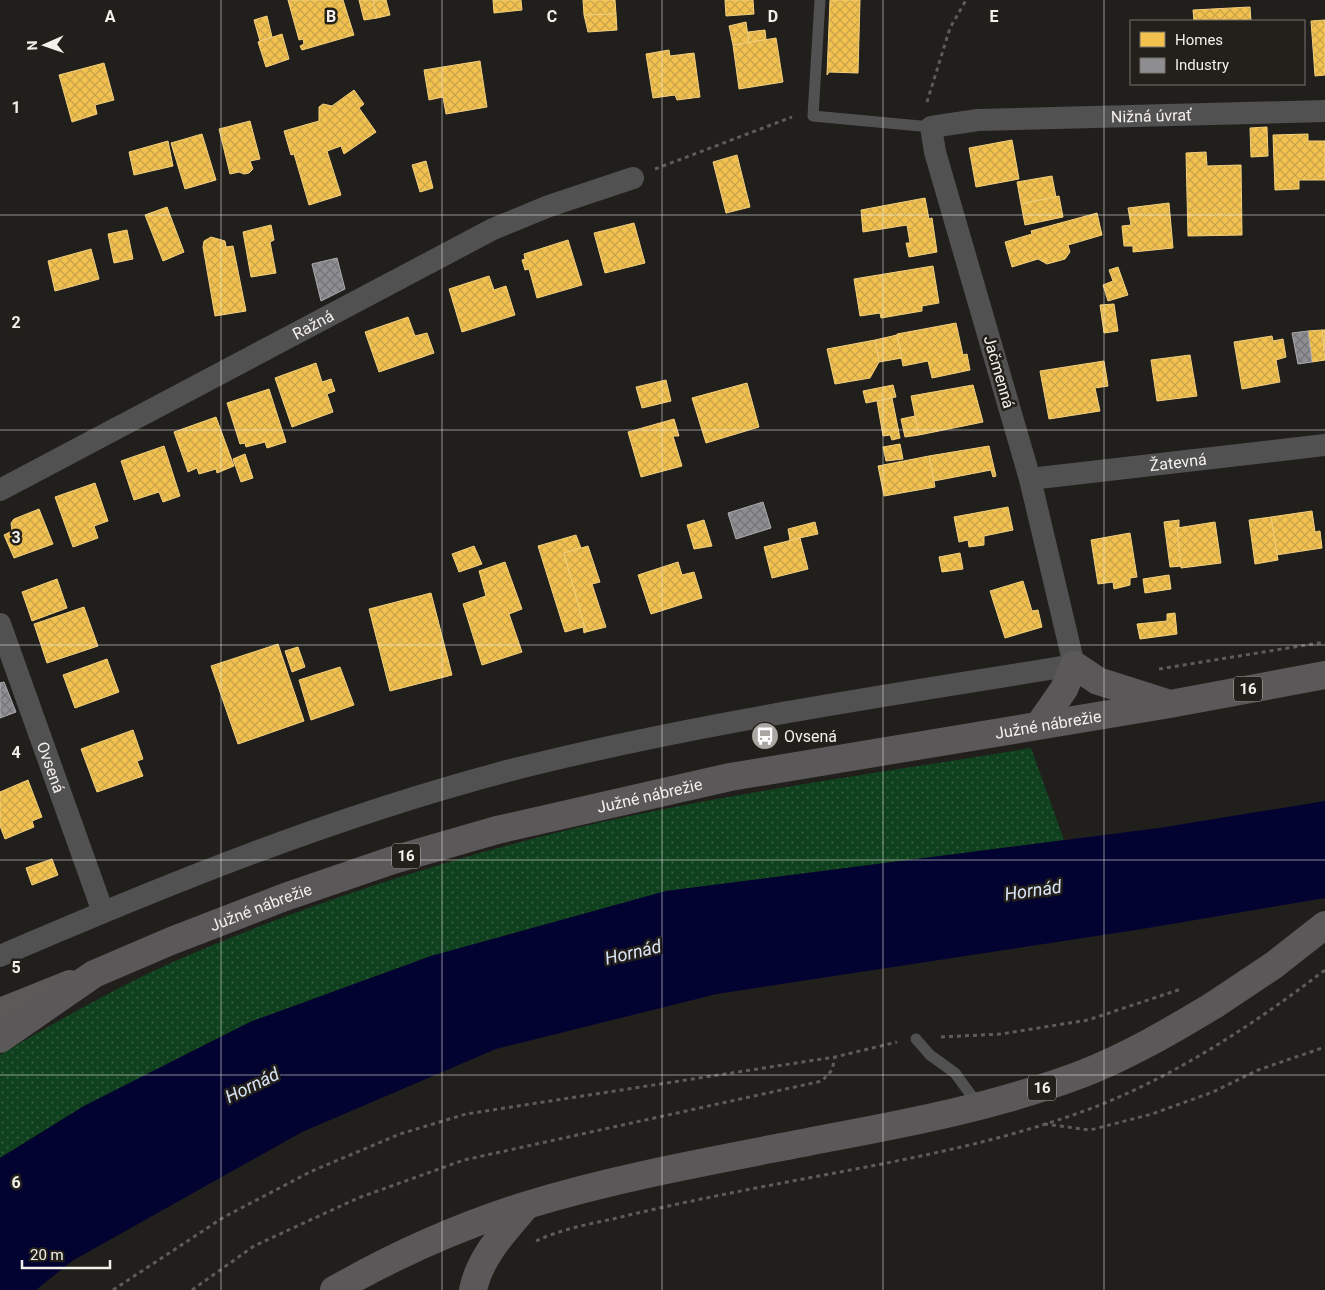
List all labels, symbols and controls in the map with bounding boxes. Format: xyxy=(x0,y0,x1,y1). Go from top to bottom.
text: A xyxy=(105,7,116,26)
text: B xyxy=(326,7,336,26)
text: C xyxy=(547,7,557,26)
text: D xyxy=(768,7,778,26)
text: E xyxy=(990,7,999,26)
north arrow xyxy=(20,20,70,70)
legend xyxy=(1130,20,1305,85)
text: Homes xyxy=(1175,31,1223,49)
text: N xyxy=(24,40,40,51)
text: Industry xyxy=(1175,56,1229,74)
text: 1 xyxy=(11,98,21,117)
street label: Nižná úvrať xyxy=(1111,105,1192,126)
street label: Ražná xyxy=(289,306,337,343)
text: 2 xyxy=(11,313,21,332)
street label: Jačmenná xyxy=(980,333,1018,411)
street label: Žatevná xyxy=(1149,449,1208,475)
text: 3 xyxy=(11,528,21,547)
road number: 16 xyxy=(1234,676,1262,702)
street label: Južné nábrežie xyxy=(993,706,1103,742)
bus stop icon: Ovsená xyxy=(750,721,780,751)
place label: Ovsená xyxy=(784,727,837,746)
street label: Ovsená xyxy=(33,739,69,795)
text: 4 xyxy=(11,743,21,762)
street label: Južné nábrežie xyxy=(595,774,704,817)
road number: 16 xyxy=(392,844,420,868)
water label: Hornád xyxy=(1003,875,1064,904)
street label: Južné nábrežie xyxy=(207,879,314,935)
water label: Hornád xyxy=(603,935,664,969)
text: 5 xyxy=(11,958,21,977)
water label: Hornád xyxy=(222,1062,283,1107)
road number: 16 xyxy=(1028,1076,1056,1100)
text: 6 xyxy=(11,1173,21,1192)
scale bar xyxy=(22,1238,110,1270)
text: 20 m xyxy=(30,1246,64,1264)

